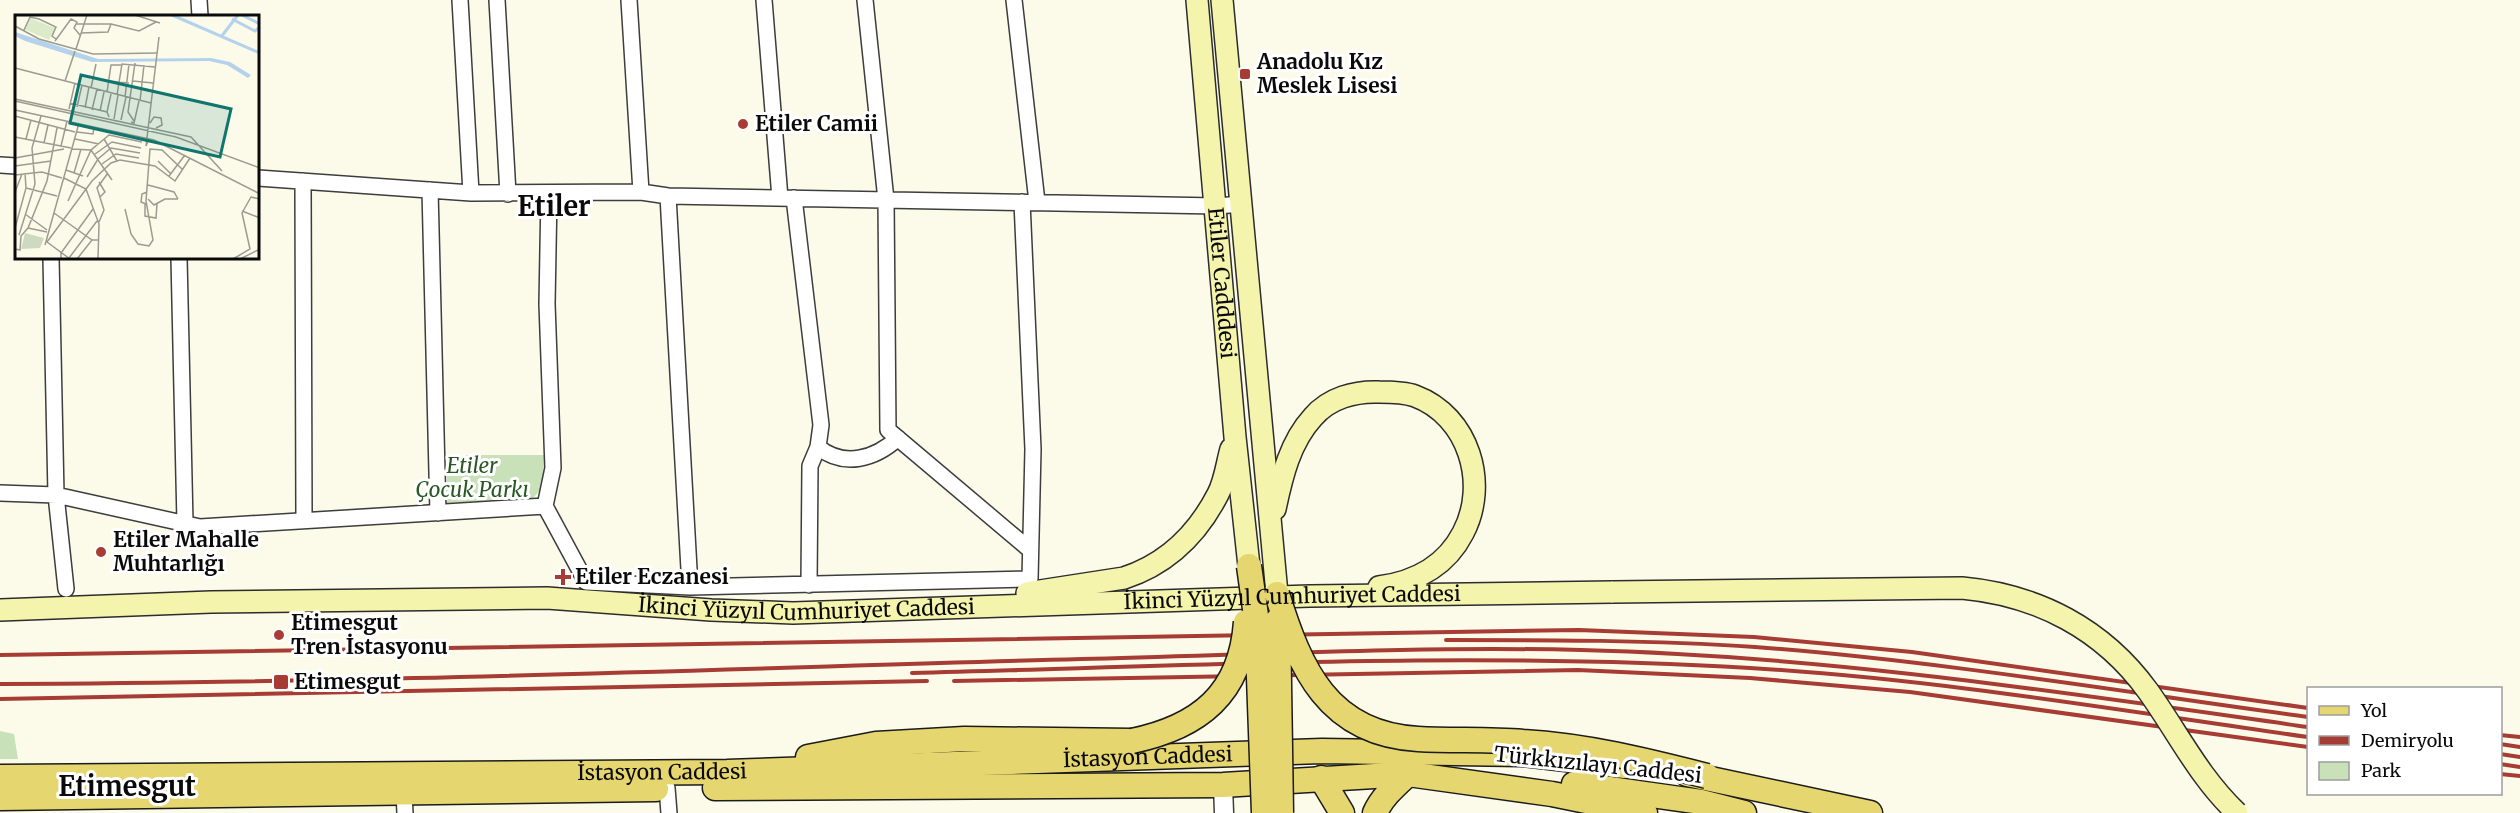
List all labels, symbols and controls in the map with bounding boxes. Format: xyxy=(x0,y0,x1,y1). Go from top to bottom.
inset map xyxy=(15,15,260,260)
place label: Anadolu Kız Meslek Lisesi xyxy=(1256,48,1397,99)
marker: Anadolu Kız Meslek Lisesi xyxy=(1238,67,1252,81)
place label: Etiler Camii xyxy=(755,110,878,137)
marker: Etiler Camii xyxy=(736,117,750,131)
district label: Etiler xyxy=(517,189,591,223)
street label: Etiler Cadddesi xyxy=(1202,206,1242,360)
park label: Etiler Çocuk Parkı xyxy=(415,452,529,503)
place label: Etiler Mahalle Muhtarlığı xyxy=(113,526,259,577)
marker: Etiler Mahalle Muhtarlığı xyxy=(94,545,108,559)
place label: Etiler Eczanesi xyxy=(575,563,729,590)
marker: Etiler Eczanesi xyxy=(556,570,570,584)
street label: İkinci Yüzyıl Cumhuriyet Caddesi xyxy=(1123,580,1461,615)
street label: İkinci Yüzyıl Cumhuriyet Caddesi xyxy=(637,591,975,626)
place label: Etimesgut Tren İstasyonu xyxy=(291,609,448,660)
marker: Etimesgut Tren İstasyonu xyxy=(272,628,286,642)
place label: Etimesgut xyxy=(294,668,402,695)
marker: Etimesgut xyxy=(272,673,290,691)
legend xyxy=(2307,687,2502,795)
text: Yol xyxy=(2360,699,2387,722)
text: Demiryolu xyxy=(2361,729,2454,752)
street label: İstasyon Caddesi xyxy=(1062,740,1233,773)
street label: Türkkızılayı Caddesi xyxy=(1493,740,1703,789)
street label: İstasyon Caddesi xyxy=(577,757,747,786)
text: Park xyxy=(2361,759,2402,782)
district label: Etimesgut xyxy=(58,769,196,803)

